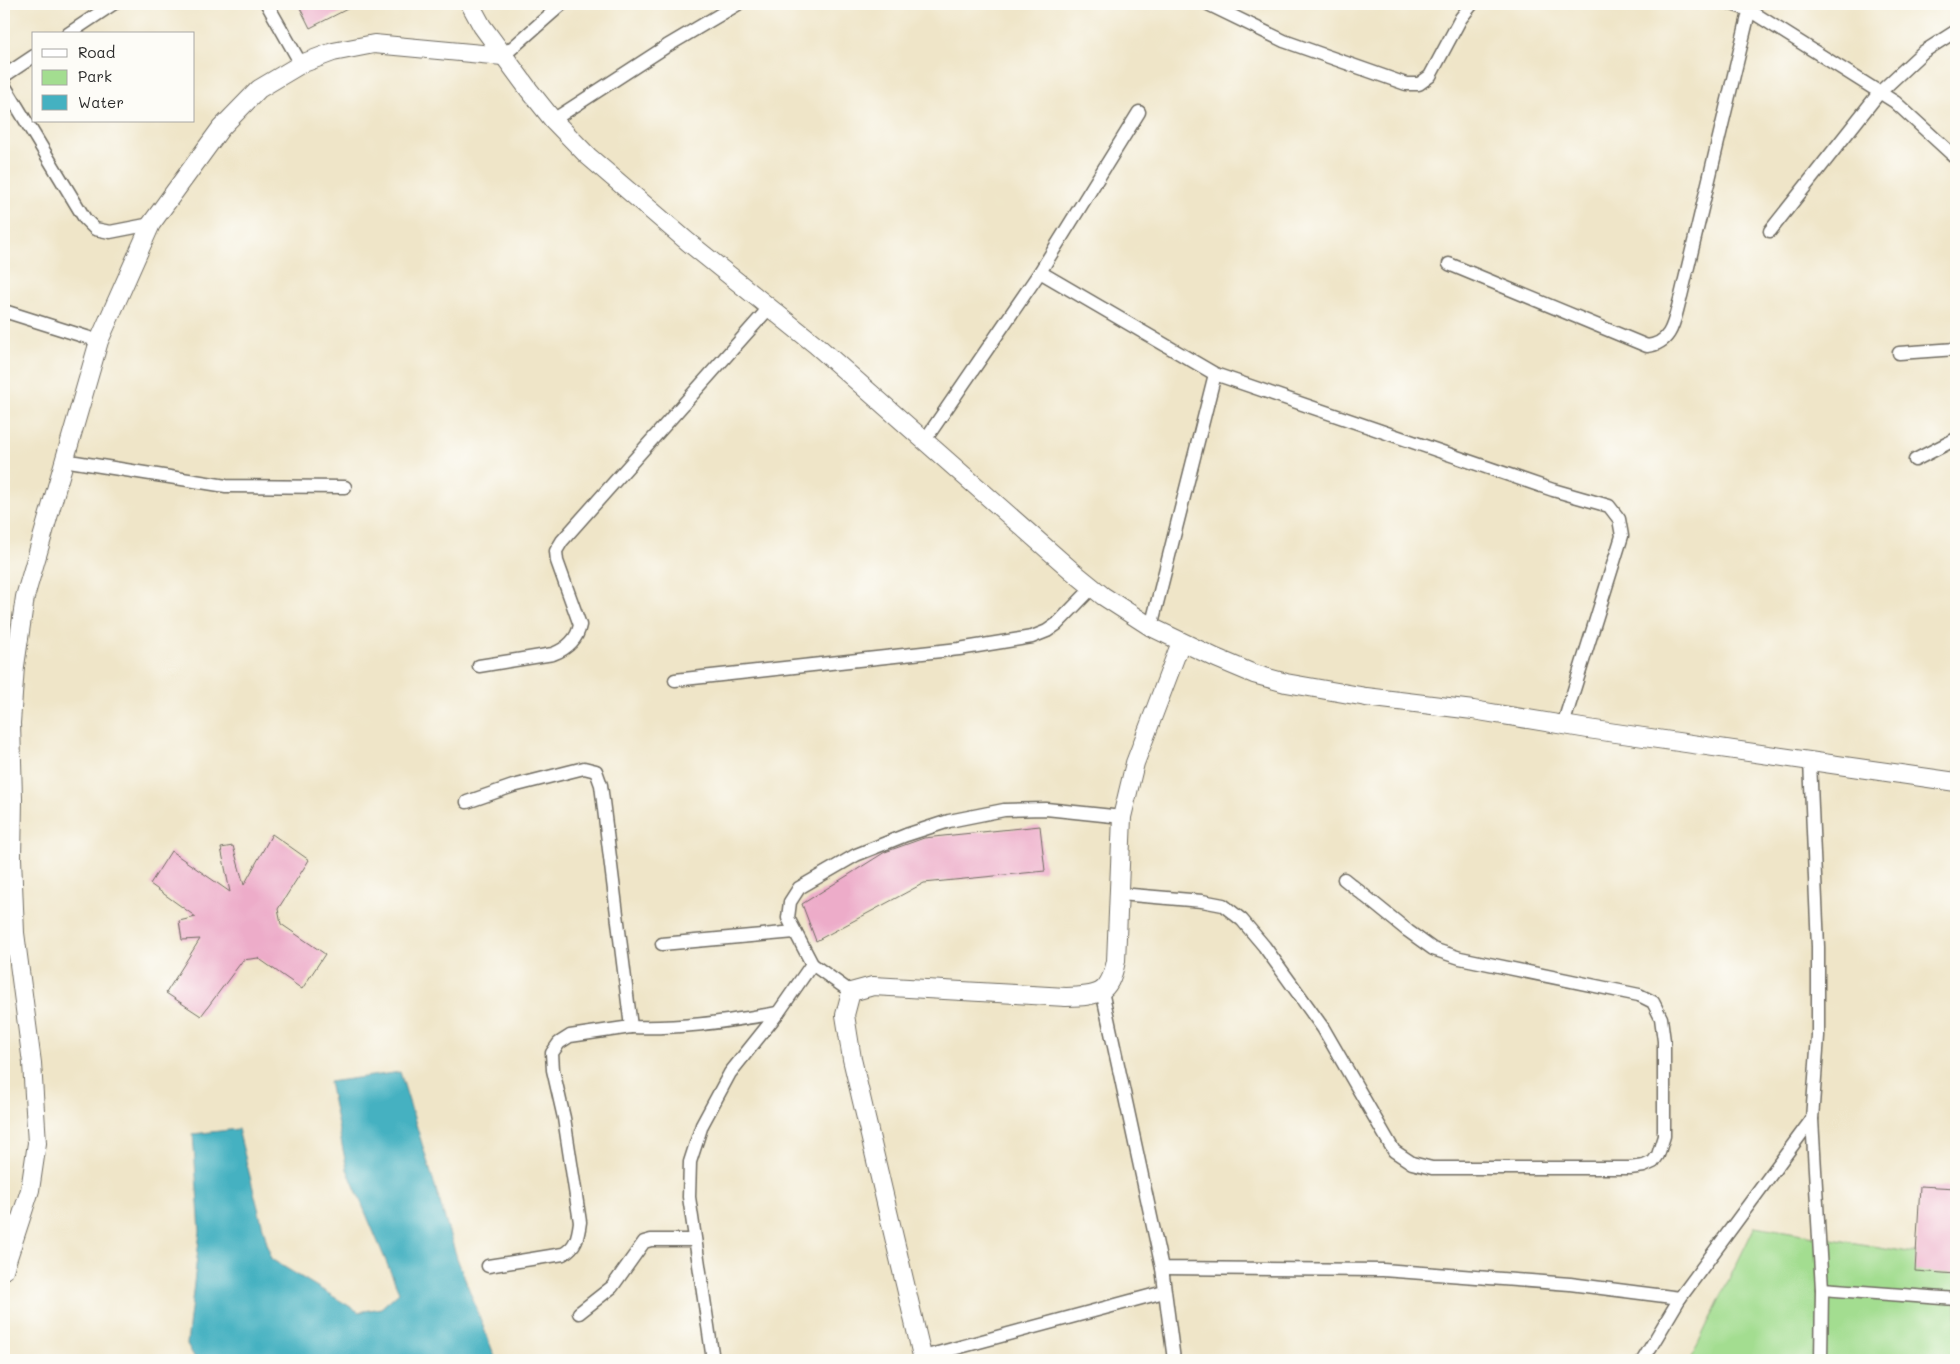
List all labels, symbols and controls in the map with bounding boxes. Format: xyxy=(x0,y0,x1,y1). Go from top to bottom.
legend xyxy=(32,32,195,122)
text: Road xyxy=(78,42,115,62)
text: Park xyxy=(78,66,112,86)
text: Water xyxy=(78,92,124,112)

